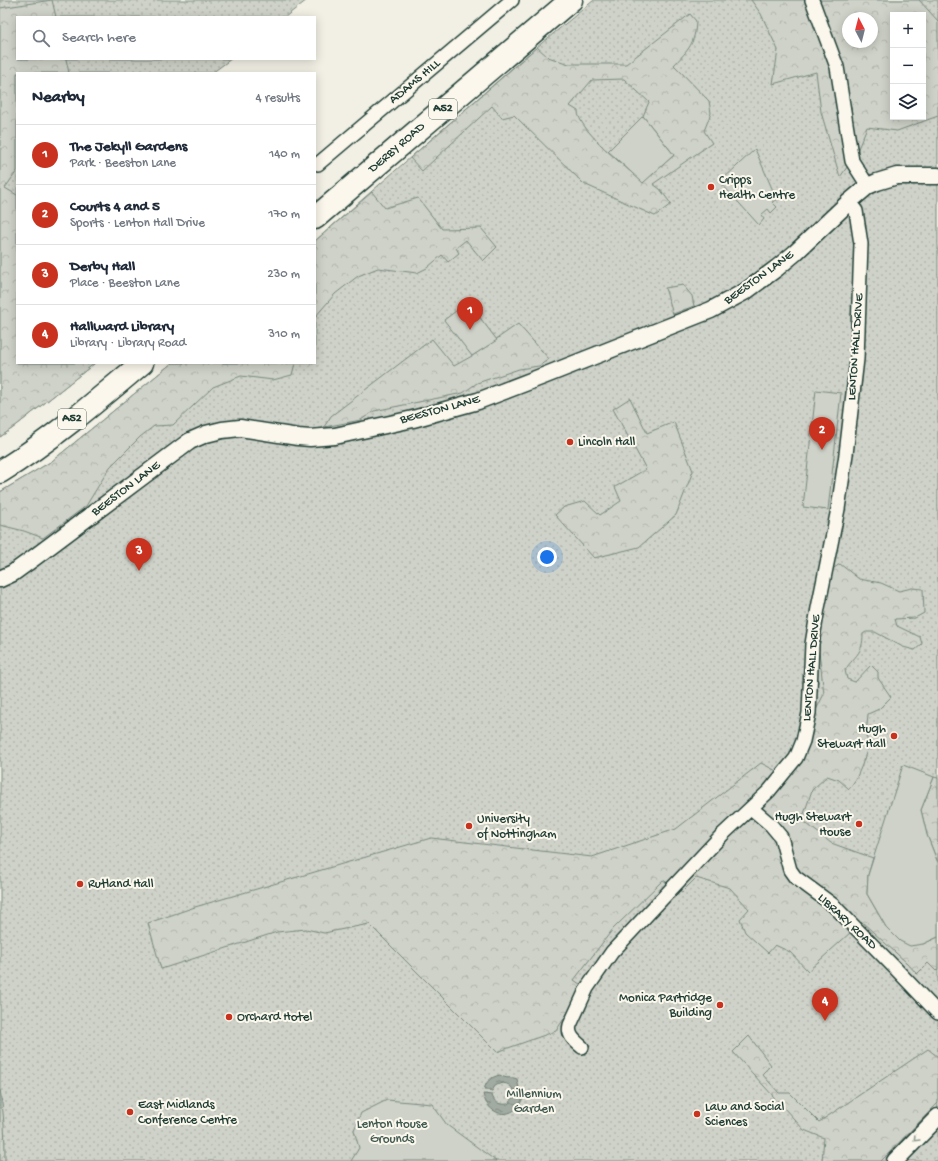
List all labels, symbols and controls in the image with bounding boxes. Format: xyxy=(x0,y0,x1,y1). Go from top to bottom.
north arrow xyxy=(842,12,878,48)
map controls xyxy=(890,12,926,120)
button: + xyxy=(890,12,926,48)
search box xyxy=(16,16,316,60)
icon: search xyxy=(30,27,52,49)
text: Search here xyxy=(62,29,136,47)
button: − xyxy=(890,48,926,84)
street label: ADAMS HILL xyxy=(386,56,445,108)
button: layers xyxy=(890,84,926,120)
text: Nearby xyxy=(32,88,85,108)
text: 4 results xyxy=(256,91,300,106)
road number: A52 xyxy=(429,99,457,119)
street label: DERBY ROAD xyxy=(365,119,429,177)
text: The Jekyll Gardens xyxy=(70,138,187,156)
text: 1 xyxy=(42,147,48,162)
text: 140 m xyxy=(269,147,300,162)
text: Park · Beeston Lane xyxy=(70,156,176,171)
place label: Cripps Health Centre xyxy=(719,173,795,203)
marker: Cripps Health Centre xyxy=(706,182,716,192)
text: Courts 4 and 5 xyxy=(70,198,160,216)
text: 2 xyxy=(42,207,48,222)
text: 170 m xyxy=(268,207,300,222)
text: Sports · Lenton Hall Drive xyxy=(70,216,205,231)
street label: BEESTON LANE xyxy=(720,247,797,309)
text: Derby Hall xyxy=(70,258,135,276)
text: 3 xyxy=(42,267,48,282)
text: 230 m xyxy=(267,267,300,282)
text: Place · Beeston Lane xyxy=(70,276,180,291)
street label: LENTON HALL DRIVE xyxy=(845,292,867,401)
pin: 1 xyxy=(457,297,483,330)
text: Hallward Library xyxy=(70,318,174,336)
text: 4 xyxy=(42,327,48,342)
text: 310 m xyxy=(268,327,300,342)
text: Library · Library Road xyxy=(70,336,186,351)
street label: BEESTON LANE xyxy=(397,392,483,428)
road number: A52 xyxy=(58,409,86,429)
pin: 2 xyxy=(809,417,835,450)
place label: Lincoln Hall xyxy=(578,435,636,450)
marker: Lincoln Hall xyxy=(565,437,575,447)
street label: BEESTON LANE xyxy=(88,458,164,520)
pin: 3 xyxy=(126,538,152,571)
your location xyxy=(537,547,557,567)
street label: LENTON HALL DRIVE xyxy=(800,613,824,722)
place label: Hugh Stewart Hall xyxy=(817,722,886,752)
marker: Hugh Stewart Hall xyxy=(889,731,899,741)
place label: Hugh Stewart House xyxy=(775,810,853,840)
place label: University of Nottingham xyxy=(477,812,556,842)
marker: Hugh Stewart House xyxy=(854,819,864,829)
marker: University of Nottingham xyxy=(464,821,474,831)
place label: Rutland Hall xyxy=(88,877,154,892)
marker: Rutland Hall xyxy=(75,879,85,889)
street label: LIBRARY ROAD xyxy=(814,891,880,954)
pin: 4 xyxy=(812,988,838,1021)
place label: Monica Partridge Building xyxy=(619,991,712,1021)
marker: Monica Partridge Building xyxy=(715,1000,725,1010)
place label: Orchard Hotel xyxy=(237,1010,313,1025)
marker: Orchard Hotel xyxy=(224,1012,234,1022)
park label: Millennium Garden xyxy=(507,1087,561,1117)
place label: East Midlands Conference Centre xyxy=(138,1098,237,1128)
place label: Law and Social Sciences xyxy=(705,1100,784,1130)
marker: East Midlands Conference Centre xyxy=(125,1107,135,1117)
marker: Law and Social Sciences xyxy=(692,1109,702,1119)
park label: Lenton House Grounds xyxy=(357,1117,428,1147)
one-way arrow xyxy=(913,1134,921,1142)

